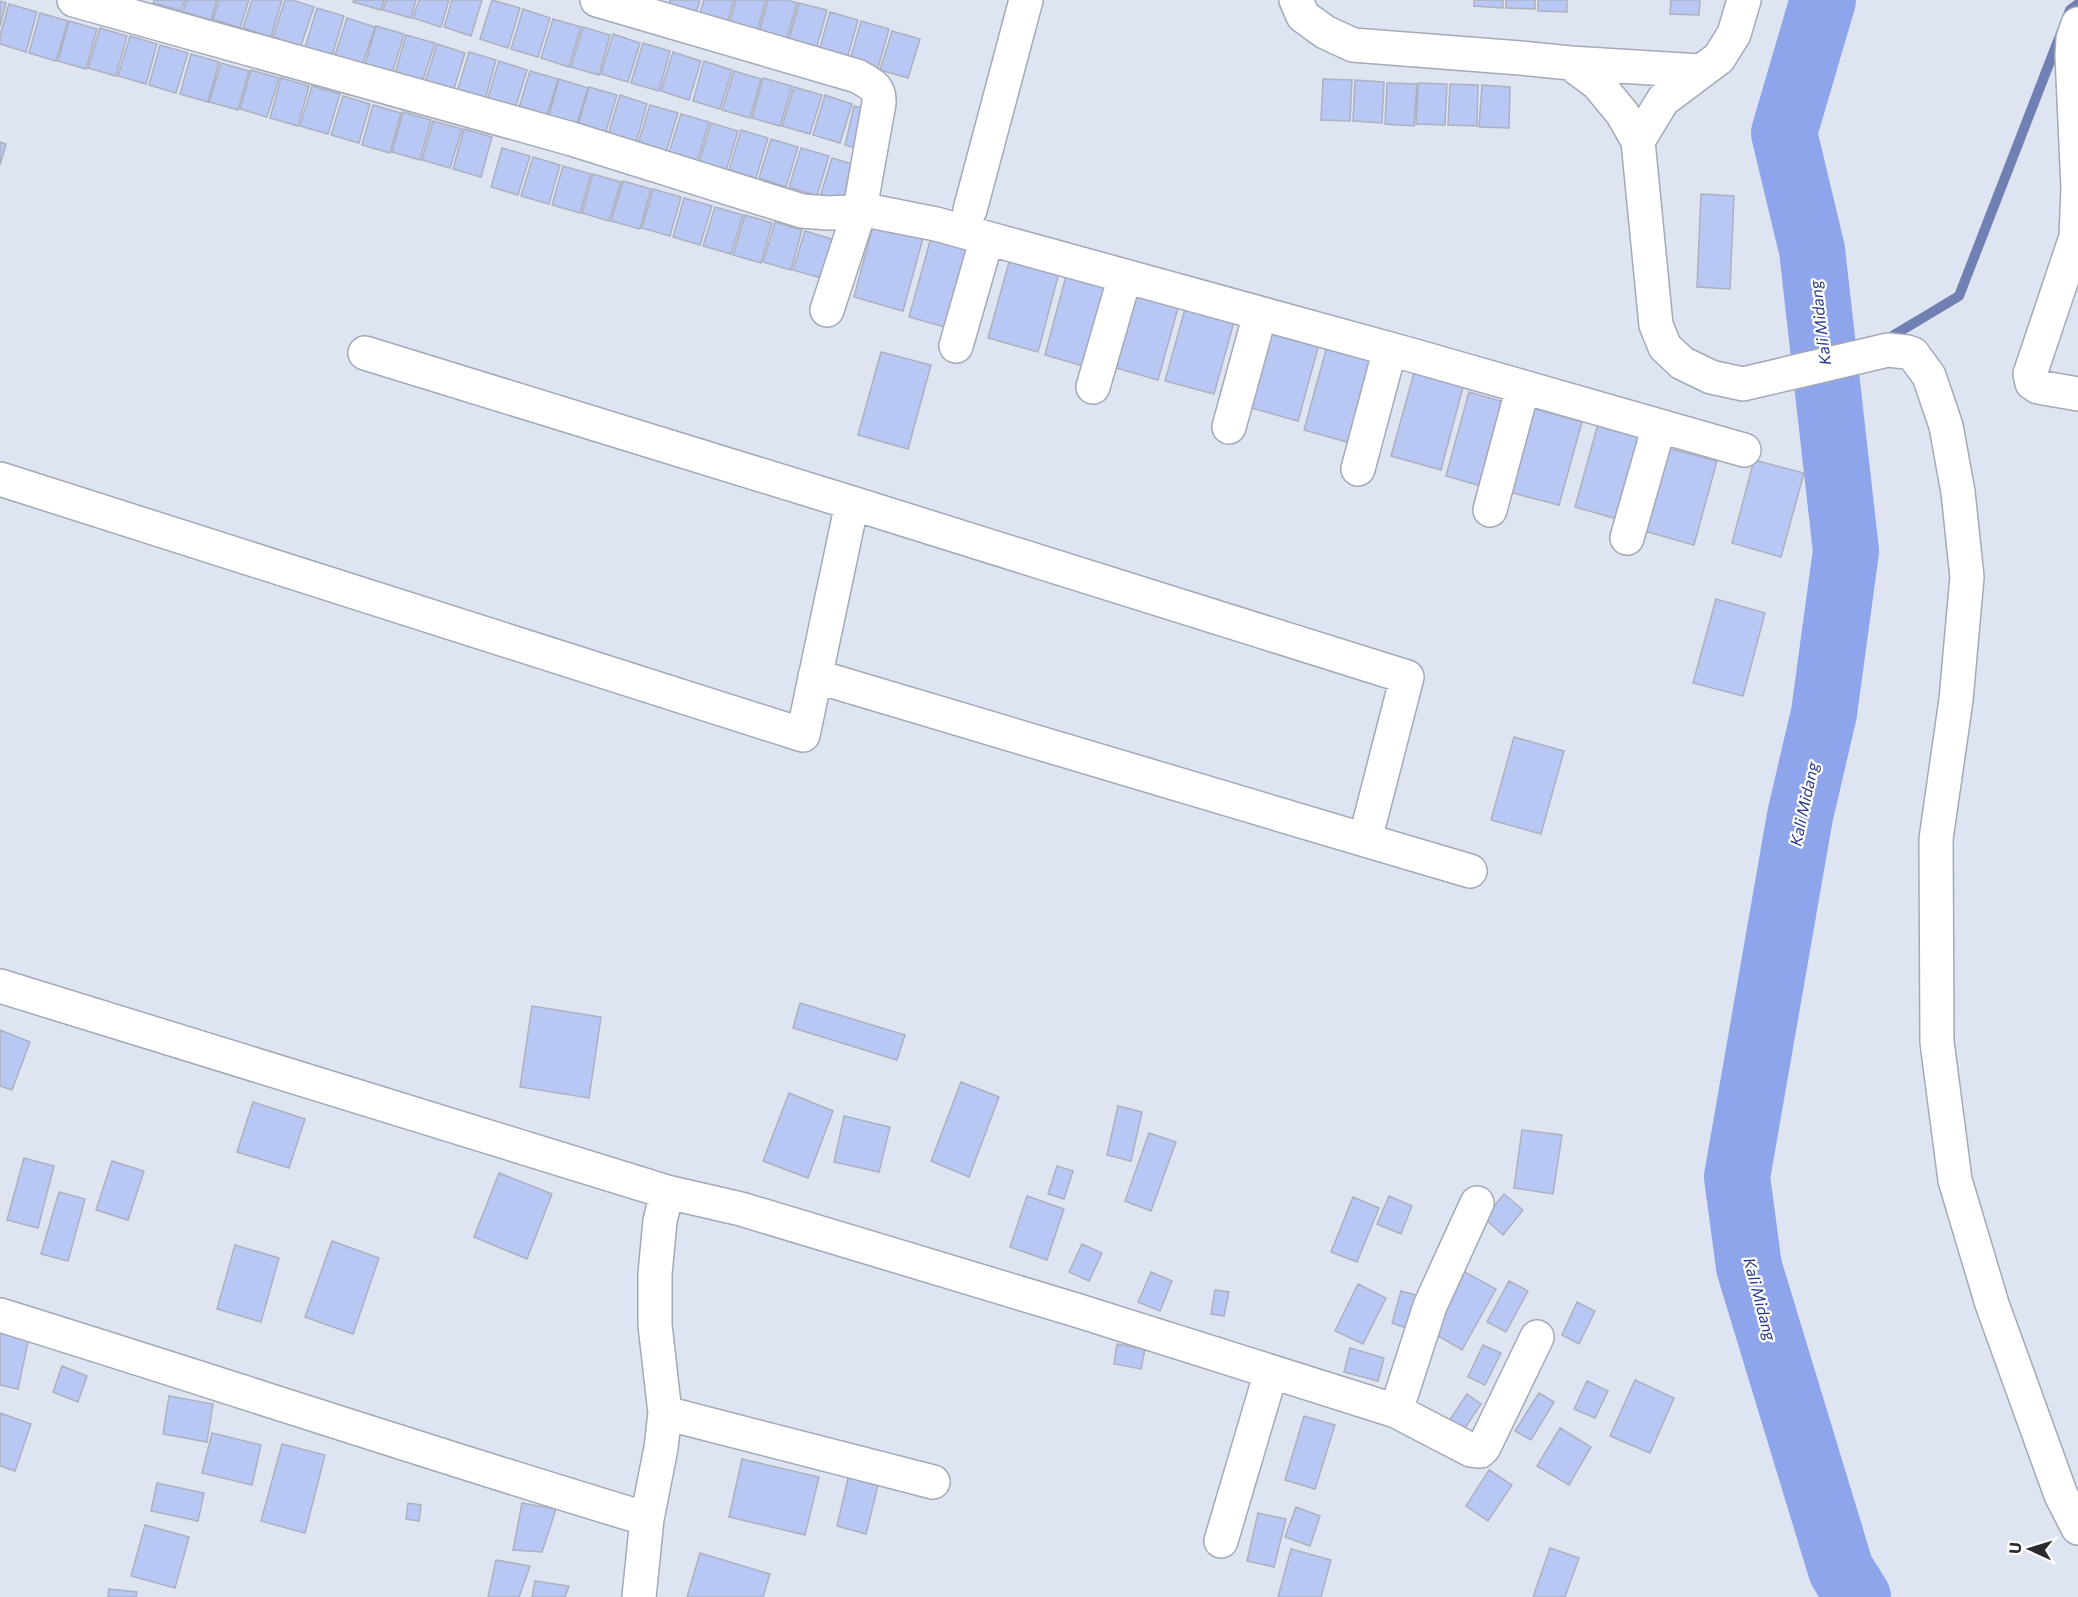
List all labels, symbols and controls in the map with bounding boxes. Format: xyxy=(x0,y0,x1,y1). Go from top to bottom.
water label: Kali Midang xyxy=(1805,278,1834,367)
water label: Kali Midang xyxy=(1785,759,1822,848)
water label: Kali Midang xyxy=(1740,1255,1781,1344)
north arrow xyxy=(2000,1519,2060,1579)
text: U xyxy=(2005,1541,2024,1554)

